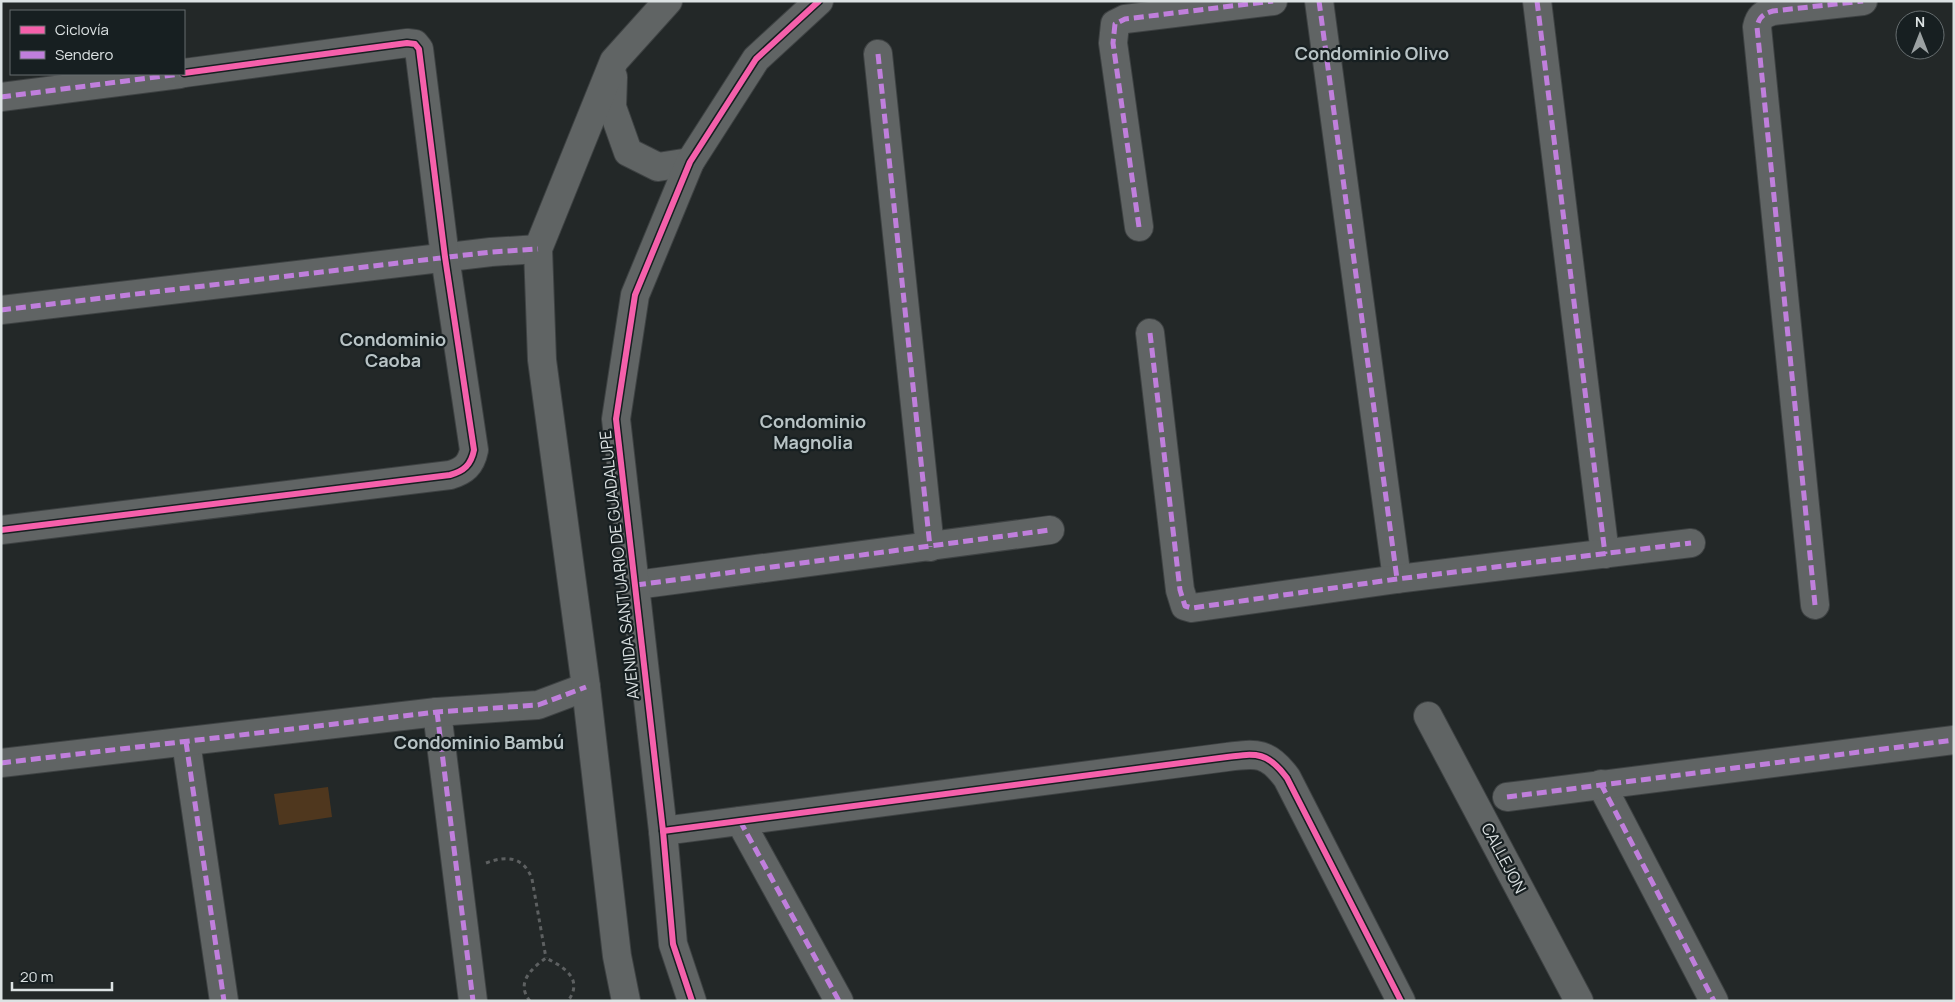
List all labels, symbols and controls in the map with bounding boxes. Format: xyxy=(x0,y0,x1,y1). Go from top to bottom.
legend xyxy=(10,10,185,75)
north arrow xyxy=(1895,10,1945,60)
text: N xyxy=(1915,12,1925,31)
text: Ciclovía xyxy=(55,19,109,40)
district label: Condominio Olivo xyxy=(1295,41,1449,65)
text: Sendero xyxy=(55,44,114,65)
district label: Condominio Caoba xyxy=(340,327,446,372)
district label: Condominio Magnolia xyxy=(760,409,866,454)
street label: AVENIDA SANTUARIO DE GUADALUPE xyxy=(594,429,644,701)
district label: Condominio Bambú xyxy=(394,730,564,754)
street label: CALLEJON xyxy=(1476,819,1532,897)
scale bar xyxy=(12,960,112,992)
text: 20 m xyxy=(20,966,53,987)

